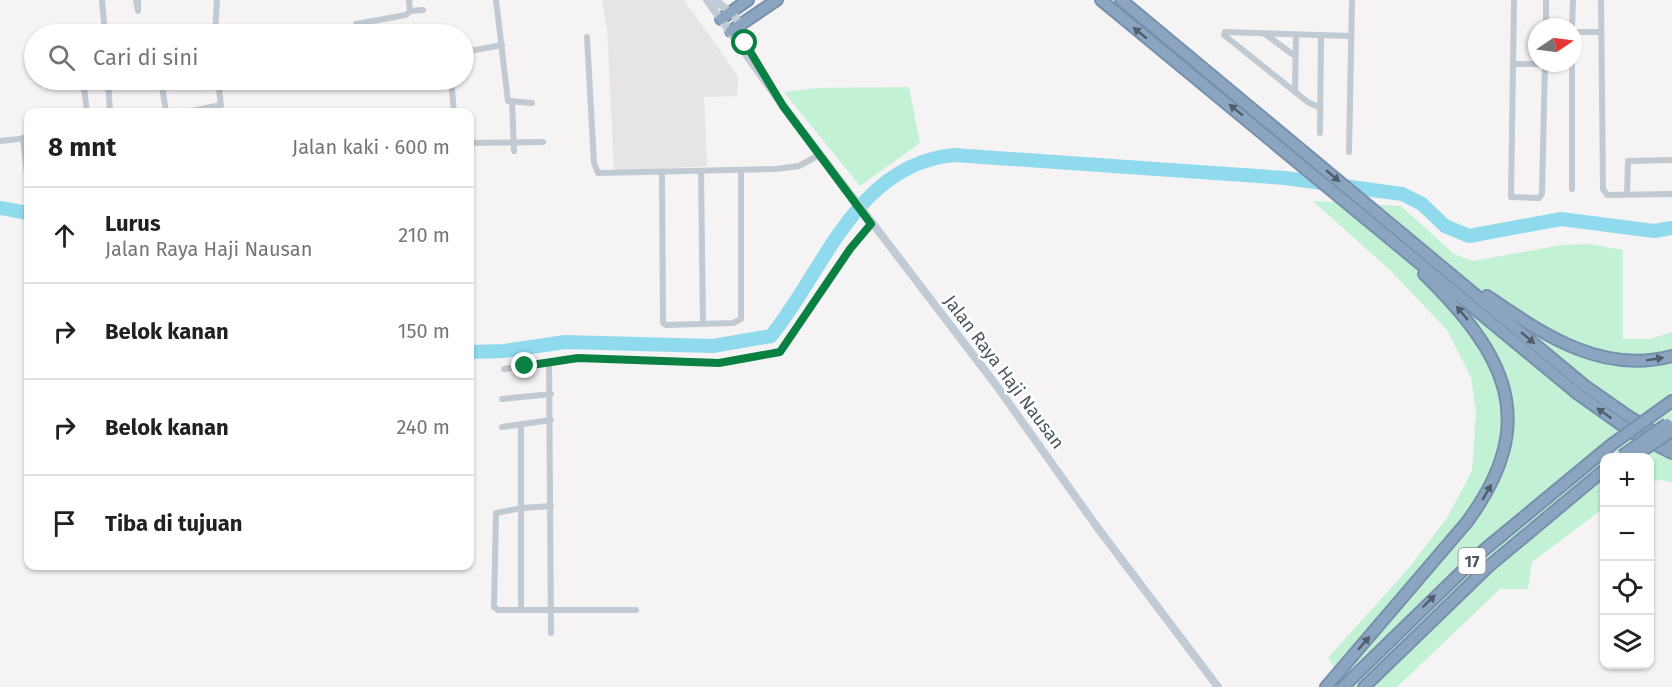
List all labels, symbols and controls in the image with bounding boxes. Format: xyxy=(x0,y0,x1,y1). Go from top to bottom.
north arrow xyxy=(1528,18,1582,72)
search box xyxy=(24,24,474,90)
one-way arrow xyxy=(1132,26,1148,39)
route start xyxy=(731,29,757,55)
icon: search xyxy=(45,41,78,74)
text: Cari di sini xyxy=(93,44,198,71)
one-way arrow xyxy=(1228,104,1244,117)
text: 8 mnt xyxy=(48,132,116,163)
text: Jalan kaki · 600 m xyxy=(292,135,450,159)
one-way arrow xyxy=(1325,169,1340,182)
text: Lurus xyxy=(105,210,161,237)
icon: ahead xyxy=(48,219,81,252)
text: 210 m xyxy=(398,223,450,247)
text: Jalan Raya Haji Nausan xyxy=(105,237,312,261)
street label: Jalan Raya Haji Nausan xyxy=(939,291,1069,453)
one-way arrow xyxy=(1455,305,1468,321)
icon: right xyxy=(48,315,81,348)
text: Belok kanan xyxy=(105,318,229,345)
text: 150 m xyxy=(398,319,450,343)
one-way arrow xyxy=(1520,331,1535,344)
route end xyxy=(511,352,537,378)
one-way arrow xyxy=(1645,355,1664,364)
one-way arrow xyxy=(1596,407,1612,419)
icon: right xyxy=(48,411,81,444)
text: Belok kanan xyxy=(105,414,229,441)
text: 240 m xyxy=(396,415,450,439)
map controls xyxy=(1600,453,1654,669)
button: + xyxy=(1600,453,1654,507)
one-way arrow xyxy=(1482,483,1492,500)
icon: arrive xyxy=(48,507,81,540)
button: − xyxy=(1600,507,1654,561)
text: Tiba di tujuan xyxy=(105,510,242,537)
road number: 17 xyxy=(1458,548,1486,574)
button: locate xyxy=(1600,561,1654,615)
one-way arrow xyxy=(1422,594,1437,608)
button: layers xyxy=(1600,615,1654,669)
one-way arrow xyxy=(1357,636,1370,651)

